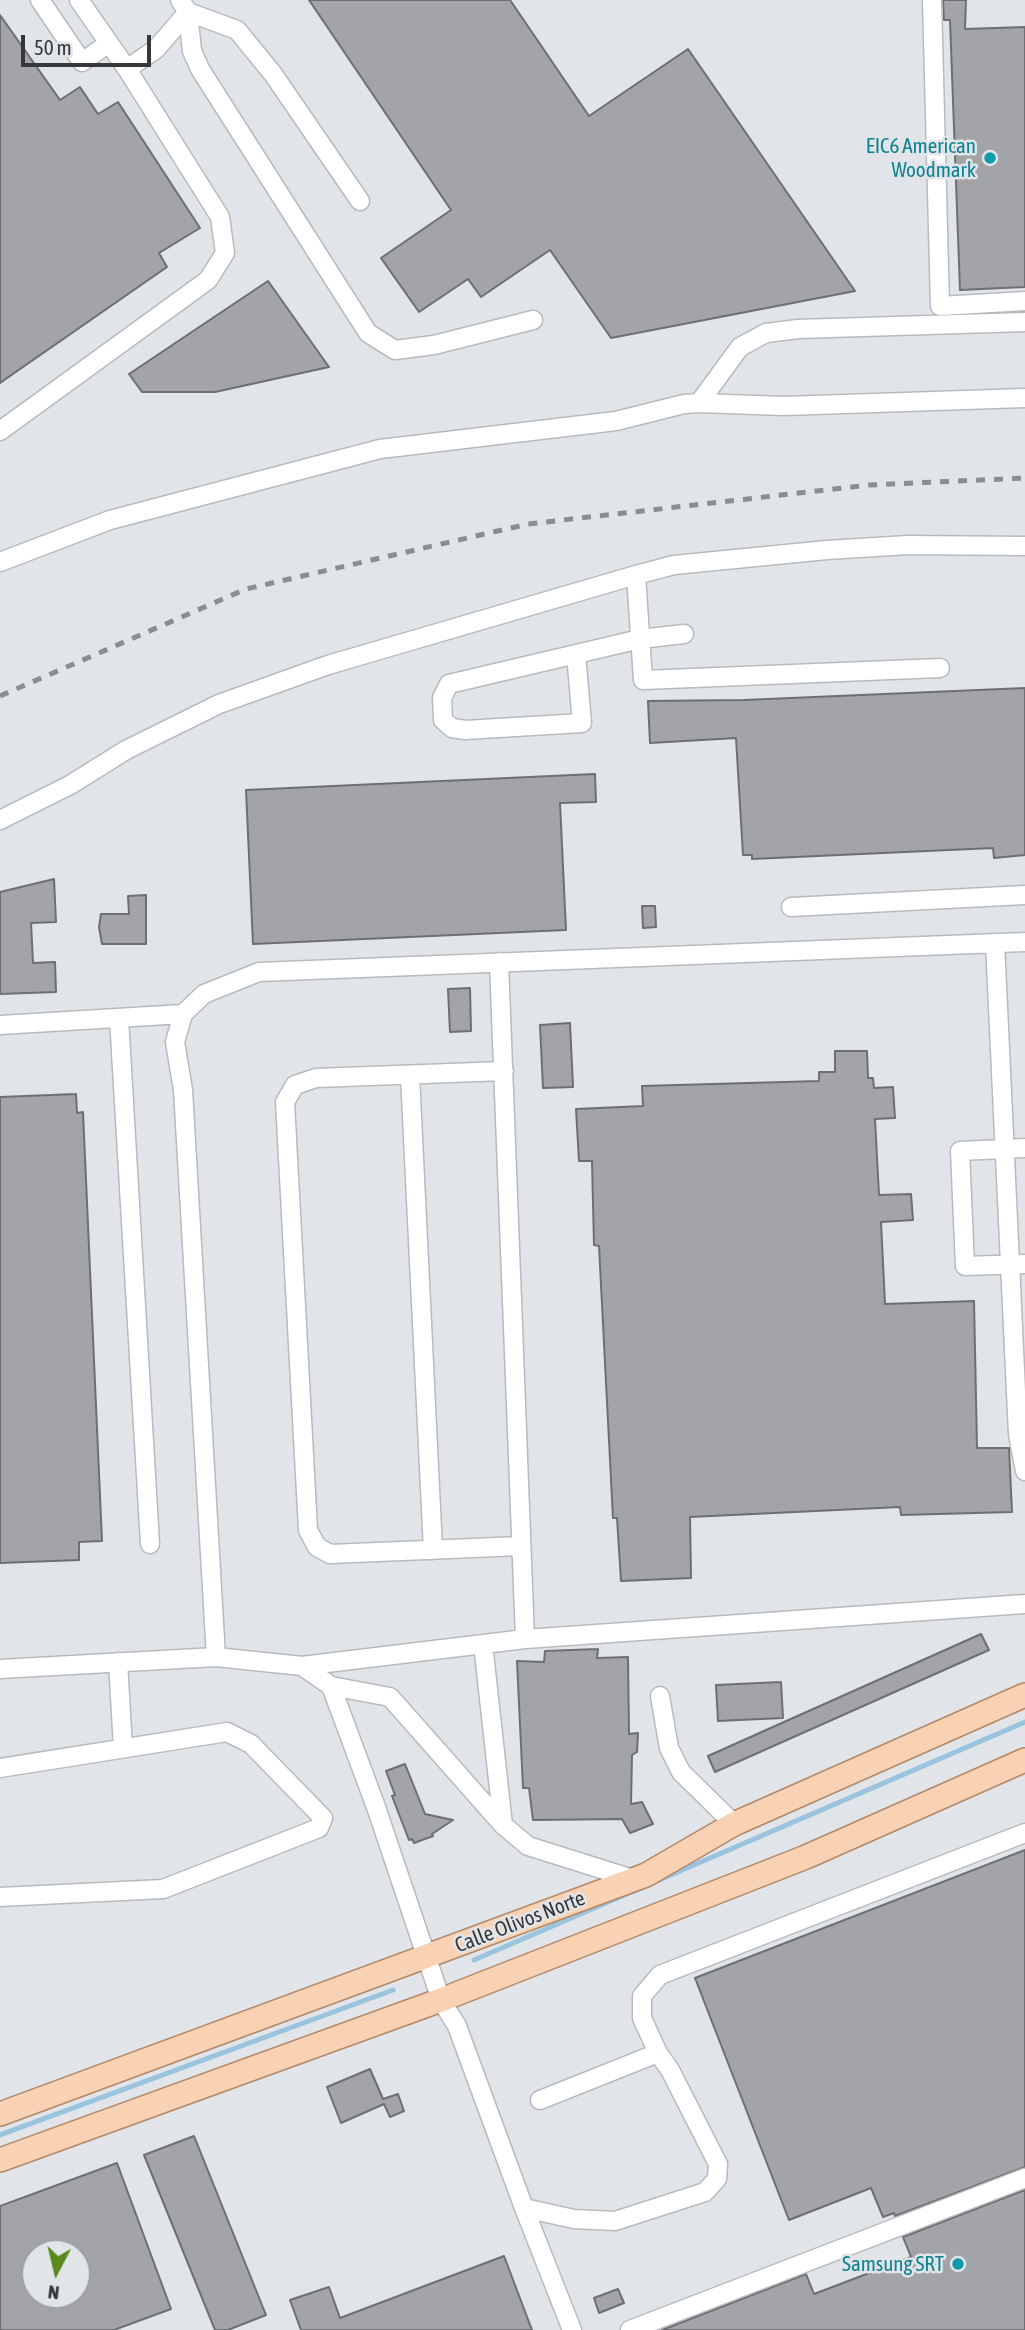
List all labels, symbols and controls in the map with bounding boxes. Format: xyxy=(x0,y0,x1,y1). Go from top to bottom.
scale bar xyxy=(24,21,154,65)
text: 50 m xyxy=(34,35,72,59)
place label: EIC6 American Woodmark xyxy=(866,133,976,183)
marker: EIC6 American Woodmark xyxy=(982,150,998,166)
street label: Calle Olivos Norte xyxy=(451,1886,589,1958)
north arrow xyxy=(21,2239,91,2309)
place label: Samsung SRT xyxy=(842,2251,944,2277)
marker: Samsung SRT xyxy=(950,2256,966,2272)
text: N xyxy=(47,2281,61,2304)

